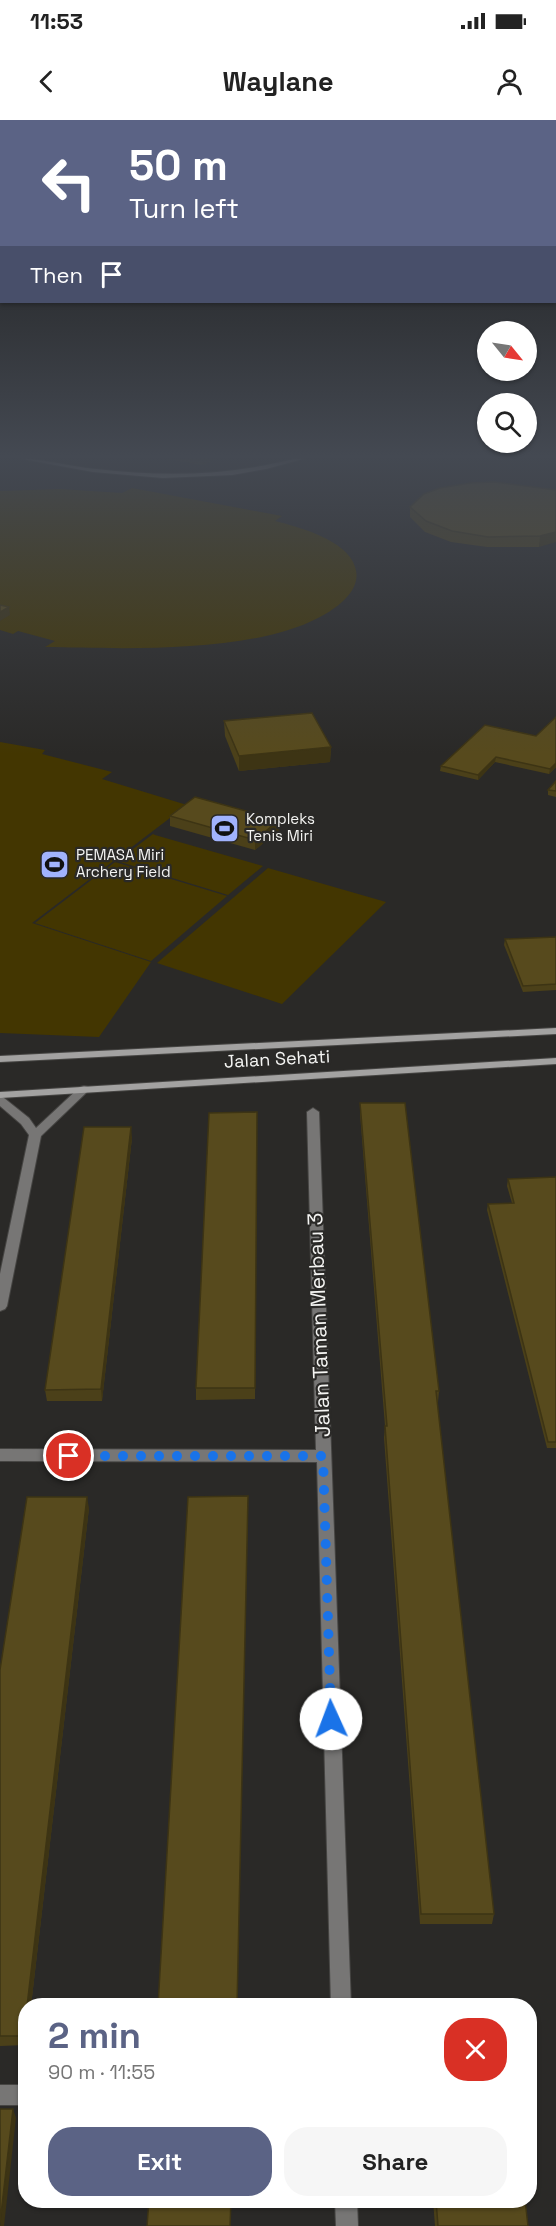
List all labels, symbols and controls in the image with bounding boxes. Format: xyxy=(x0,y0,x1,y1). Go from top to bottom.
text: 11:53 xyxy=(30,7,83,35)
text: Waylane xyxy=(223,64,333,99)
icon: back xyxy=(30,65,63,98)
icon: person xyxy=(493,65,526,98)
text: 50 m xyxy=(129,139,228,192)
icon: left xyxy=(30,144,108,222)
text: Turn left xyxy=(129,191,239,226)
icon: arrive xyxy=(95,258,128,291)
text: Then xyxy=(30,261,83,289)
north arrow xyxy=(477,321,537,381)
map controls xyxy=(477,321,537,453)
button: search xyxy=(477,393,537,453)
place label: Kompleks Tenis Miri xyxy=(246,809,315,845)
sports icon: Kompleks Tenis Miri xyxy=(209,812,241,844)
place label: PEMASA Miri Archery Field xyxy=(76,845,171,881)
sports icon: PEMASA Miri Archery Field xyxy=(39,848,71,880)
street label: Jalan Sehati xyxy=(223,1044,331,1073)
street label: Jalan Taman Merbau 3 xyxy=(301,1212,336,1438)
pin xyxy=(43,1430,94,1481)
icon: arrive xyxy=(52,1439,85,1472)
position arrow xyxy=(299,1687,363,1751)
text: 2 min xyxy=(48,2013,141,2059)
button: close xyxy=(444,2018,507,2081)
text: 90 m · 11:55 xyxy=(48,2059,155,2085)
button: Exit xyxy=(48,2127,272,2196)
button: Share xyxy=(284,2127,507,2196)

